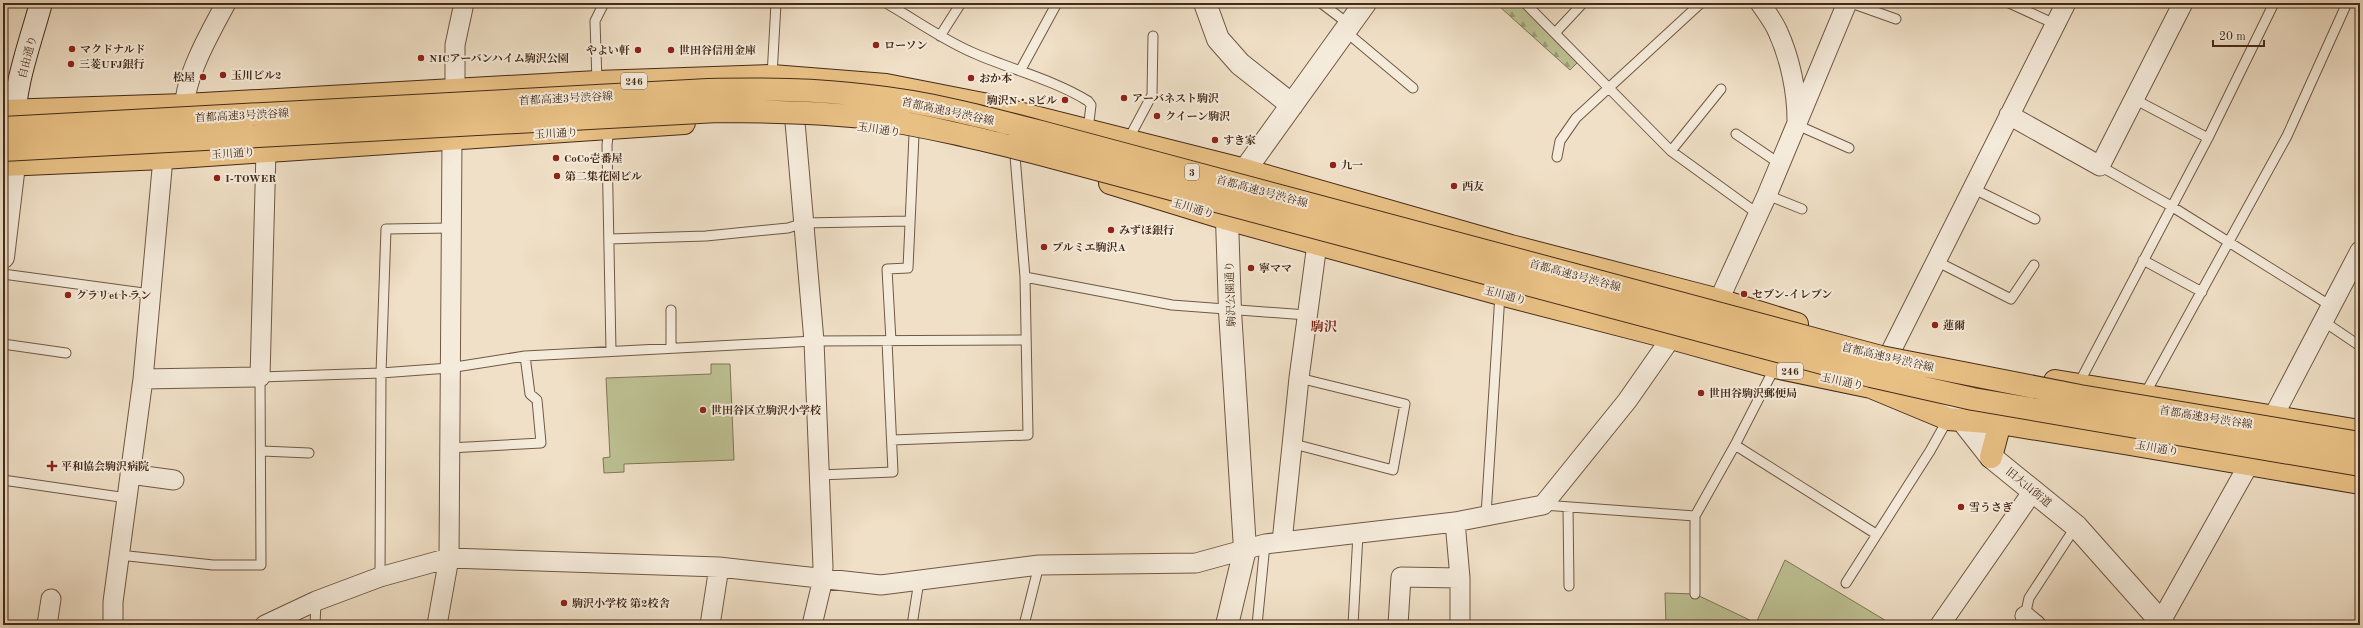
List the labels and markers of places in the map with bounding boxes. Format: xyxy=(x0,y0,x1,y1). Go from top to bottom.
marker: ローソン xyxy=(871,40,881,50)
place label: ローソン xyxy=(884,40,928,52)
marker: マクドナルド xyxy=(67,44,77,54)
place label: マクドナルド xyxy=(80,44,145,56)
place label: やよい軒 xyxy=(586,44,630,57)
place label: 世田谷信用金庫 xyxy=(679,44,756,57)
marker: やよい軒 xyxy=(633,45,643,55)
marker: 世田谷信用金庫 xyxy=(666,45,676,55)
place label: NICアーバンハイム駒沢公園 xyxy=(429,52,569,65)
marker: NICアーバンハイム駒沢公園 xyxy=(416,53,426,63)
place label: 三菱UFJ銀行 xyxy=(79,58,144,71)
marker: 三菱UFJ銀行 xyxy=(66,59,76,69)
place label: 玉川ビル2 xyxy=(231,69,281,82)
marker: 玉川ビル2 xyxy=(218,70,228,80)
place label: 松屋 xyxy=(173,71,195,84)
marker: 松屋 xyxy=(198,72,208,82)
place label: おか本 xyxy=(979,72,1012,85)
marker: おか本 xyxy=(966,73,976,83)
place label: アーバネスト駒沢 xyxy=(1132,92,1219,105)
marker: アーバネスト駒沢 xyxy=(1119,93,1129,103)
place label: 駒沢N・Sビル xyxy=(987,94,1057,107)
marker: 駒沢N・Sビル xyxy=(1060,95,1070,105)
place label: クイーン駒沢 xyxy=(1165,110,1230,123)
marker: クイーン駒沢 xyxy=(1152,111,1162,121)
place label: すき家 xyxy=(1223,134,1256,147)
marker: すき家 xyxy=(1210,135,1220,145)
place label: CoCo壱番屋 xyxy=(564,152,623,165)
marker: CoCo壱番屋 xyxy=(551,153,561,163)
place label: 九一 xyxy=(1341,159,1363,172)
marker: 九一 xyxy=(1328,160,1338,170)
place label: 第二集花園ビル xyxy=(565,170,642,183)
marker: 第二集花園ビル xyxy=(552,171,562,181)
marker: I-TOWER xyxy=(212,173,222,183)
place label: I-TOWER xyxy=(225,174,276,185)
place label: 西友 xyxy=(1462,180,1484,193)
marker: 西友 xyxy=(1449,181,1459,191)
place label: みずほ銀行 xyxy=(1119,224,1174,237)
marker: みずほ銀行 xyxy=(1106,225,1116,235)
place label: プルミエ駒沢A xyxy=(1052,241,1127,254)
marker: プルミエ駒沢A xyxy=(1039,242,1049,252)
place label: 寧ママ xyxy=(1259,262,1292,275)
marker: 寧ママ xyxy=(1246,263,1256,273)
place label: セブン-イレブン xyxy=(1752,288,1832,301)
marker: セブン-イレブン xyxy=(1739,289,1749,299)
marker: クラリetトラン xyxy=(63,290,73,300)
place label: クラリetトラン xyxy=(76,290,151,302)
place label: 蓮爾 xyxy=(1943,319,1965,332)
marker: 蓮爾 xyxy=(1930,320,1940,330)
place label: 世田谷駒沢郵便局 xyxy=(1709,387,1797,400)
marker: 世田谷駒沢郵便局 xyxy=(1696,388,1706,398)
place label: 世田谷区立駒沢小学校 xyxy=(711,404,821,417)
marker: 世田谷区立駒沢小学校 xyxy=(698,405,708,415)
marker: 平和協会駒沢病院 xyxy=(46,460,58,472)
place label: 平和協会駒沢病院 xyxy=(61,460,149,473)
place label: 雪うさぎ xyxy=(1969,501,2013,514)
marker: 雪うさぎ xyxy=(1956,502,1966,512)
place label: 駒沢小学校 第2校舎 xyxy=(572,597,670,610)
marker: 駒沢小学校 第2校舎 xyxy=(559,598,569,608)

